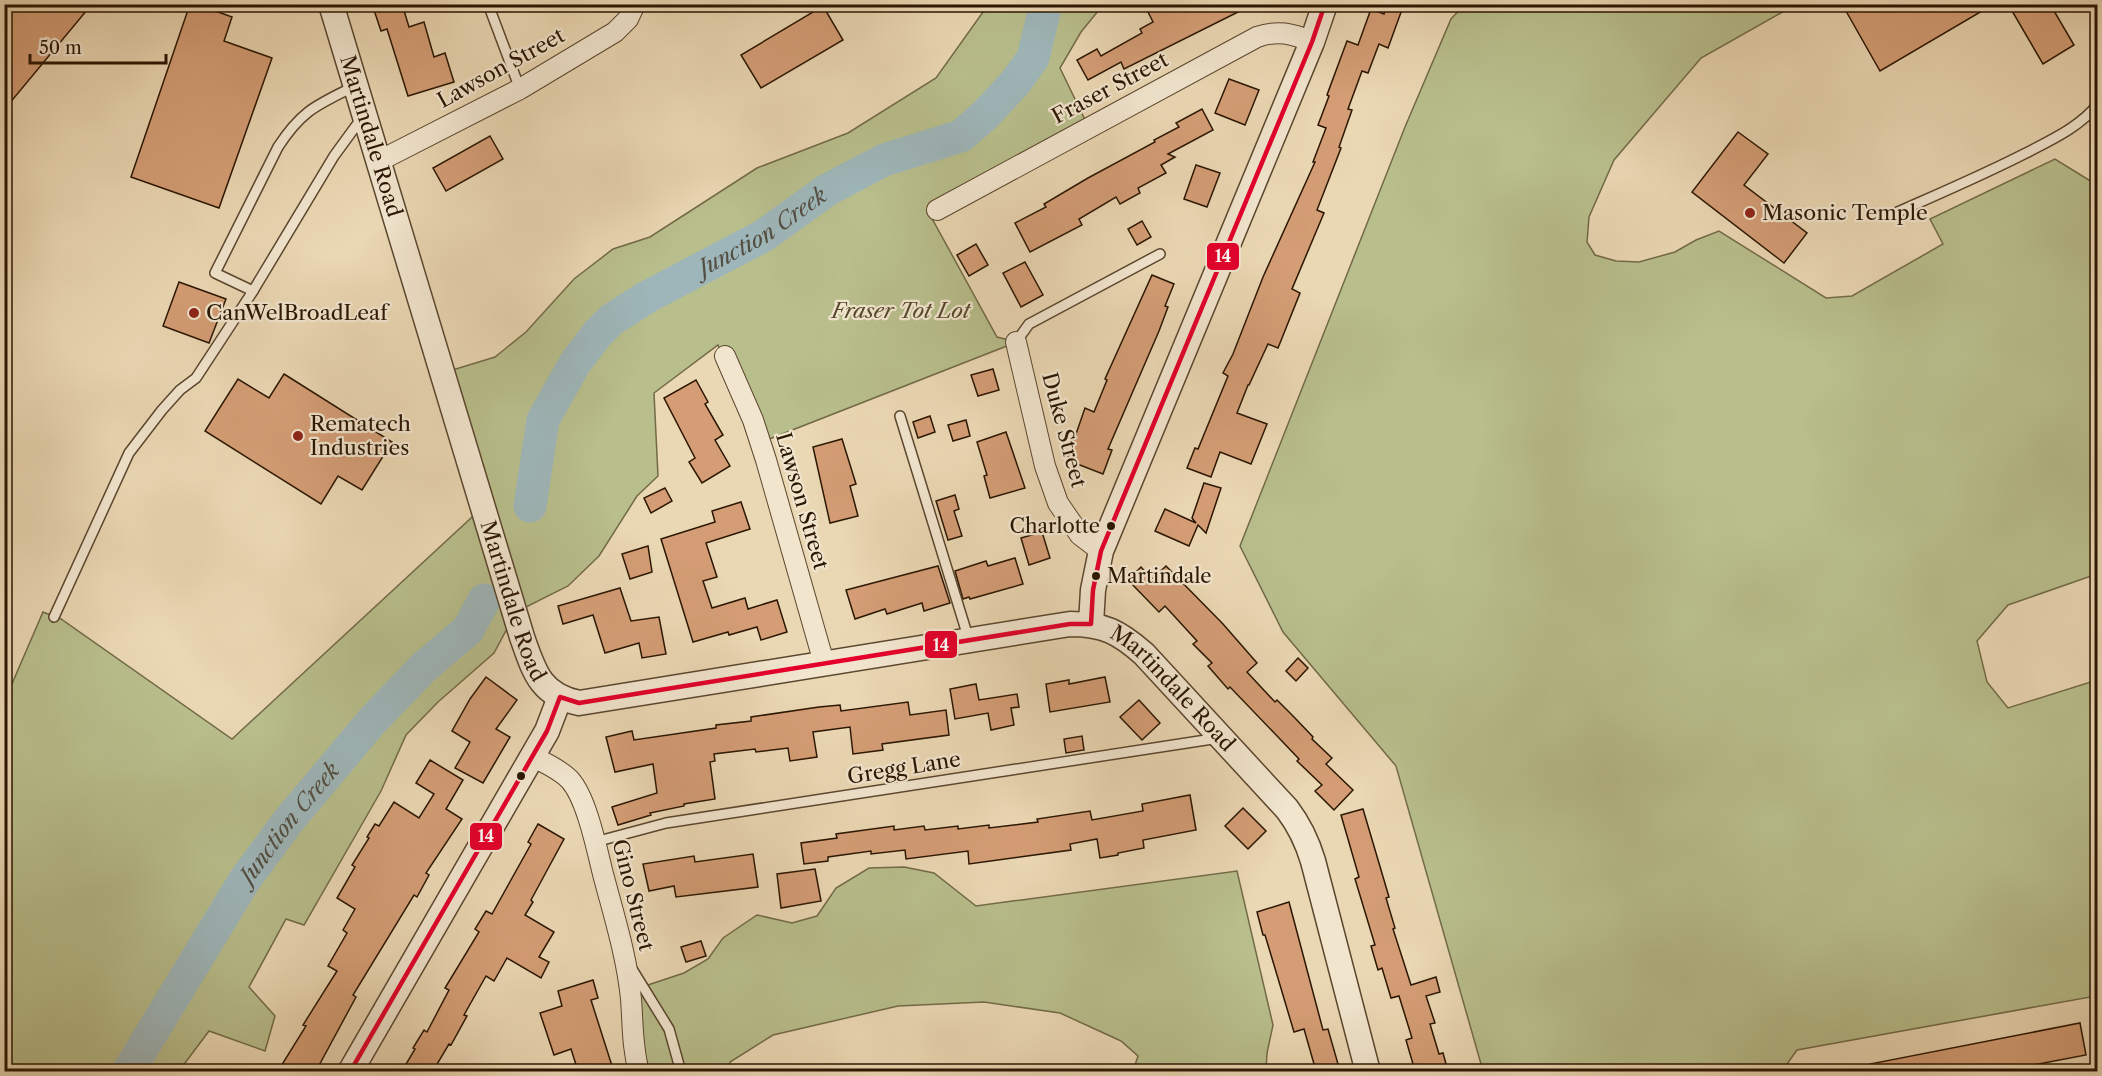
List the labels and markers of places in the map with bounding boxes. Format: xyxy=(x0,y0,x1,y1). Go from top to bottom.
place label: Masonic Temple xyxy=(1762,200,1928,225)
marker: Masonic Temple xyxy=(1743,206,1757,220)
place label: CanWelBroadLeaf xyxy=(206,300,390,325)
marker: CanWelBroadLeaf xyxy=(187,306,201,320)
place label: Rematech Industries xyxy=(310,411,411,460)
marker: Rematech Industries xyxy=(291,429,305,443)
place label: Charlotte xyxy=(1010,514,1100,538)
marker: Charlotte xyxy=(1105,520,1117,532)
place label: Martindale xyxy=(1107,564,1212,588)
marker: Martindale xyxy=(1090,570,1102,582)
unlabelled marker xyxy=(515,770,527,782)

